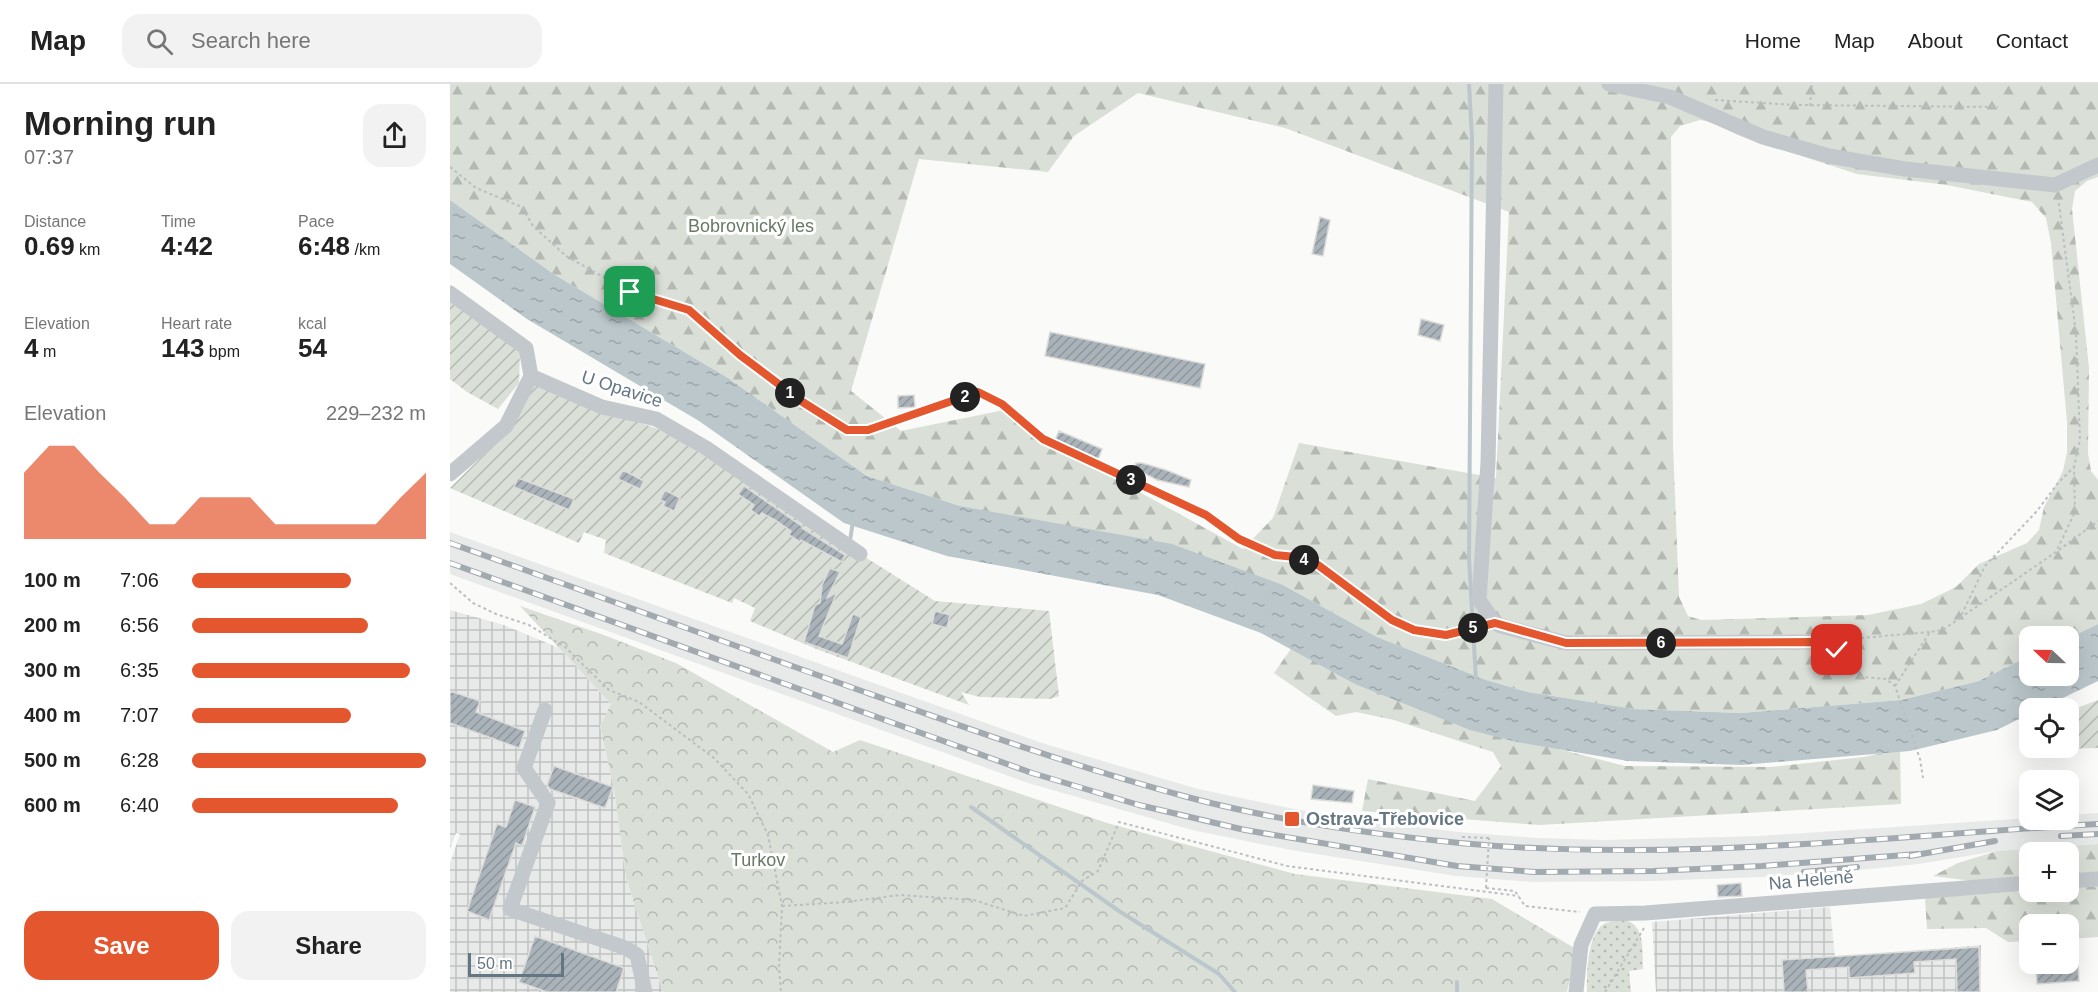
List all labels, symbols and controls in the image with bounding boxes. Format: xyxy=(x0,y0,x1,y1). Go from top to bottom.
search box xyxy=(122,14,542,68)
text: Map xyxy=(30,25,86,56)
icon: search xyxy=(143,25,176,58)
text: Search here xyxy=(191,28,311,53)
text: Home xyxy=(1745,29,1801,52)
text: Map xyxy=(1834,29,1875,52)
text: About xyxy=(1908,29,1963,52)
text: Contact xyxy=(1996,29,2068,52)
button: share xyxy=(363,104,426,167)
text: Morning run xyxy=(24,105,216,142)
text: 07:37 xyxy=(24,146,74,168)
text: Distance xyxy=(24,213,86,230)
text: Time xyxy=(161,213,196,230)
text: Pace xyxy=(298,213,334,230)
park label: Bobrovnický les xyxy=(688,216,814,236)
text: 0.69 xyxy=(24,231,75,261)
text: 4:42 xyxy=(161,231,213,261)
text: 6:48 xyxy=(298,231,350,261)
text: km xyxy=(75,241,100,258)
text: /km xyxy=(350,241,380,258)
pin xyxy=(604,266,655,317)
icon: arrive xyxy=(613,275,646,308)
text: Elevation xyxy=(24,315,90,332)
text: Heart rate xyxy=(161,315,232,332)
text: kcal xyxy=(298,315,326,332)
text: 4 xyxy=(24,333,38,363)
text: 143 xyxy=(161,333,204,363)
text: 54 xyxy=(298,333,327,363)
text: m xyxy=(38,343,56,360)
text: bpm xyxy=(204,343,240,360)
street label: U Opavice xyxy=(579,367,665,411)
pin: 1 xyxy=(775,378,805,408)
pin: 2 xyxy=(950,382,980,412)
text: 1 xyxy=(786,384,794,401)
text: 2 xyxy=(961,388,969,405)
text: Elevation xyxy=(24,402,106,424)
text: 229–232 m xyxy=(326,402,426,424)
pin: 3 xyxy=(1116,465,1146,495)
text: 3 xyxy=(1127,471,1135,488)
pin: 4 xyxy=(1289,545,1319,575)
text: 4 xyxy=(1300,551,1308,568)
text: 100 m xyxy=(24,569,81,591)
text: 7:06 xyxy=(120,569,159,591)
pin: 5 xyxy=(1458,613,1488,643)
text: 200 m xyxy=(24,614,81,636)
text: 6:56 xyxy=(120,614,159,636)
text: 5 xyxy=(1469,619,1477,636)
pin xyxy=(1811,624,1862,675)
north arrow xyxy=(2019,626,2079,686)
map controls xyxy=(2019,626,2079,974)
pin: 6 xyxy=(1646,628,1676,658)
icon: check xyxy=(1820,633,1853,666)
text: 6 xyxy=(1657,634,1665,651)
text: 300 m xyxy=(24,659,81,681)
text: 6:35 xyxy=(120,659,159,681)
button: locate xyxy=(2019,698,2079,758)
text: 400 m xyxy=(24,704,81,726)
text: 7:07 xyxy=(120,704,159,726)
text: 500 m xyxy=(24,749,81,771)
text: 6:28 xyxy=(120,749,159,771)
button: layers xyxy=(2019,770,2079,830)
text: 600 m xyxy=(24,794,81,816)
text: 6:40 xyxy=(120,794,159,816)
place label: Ostrava-Třebovice xyxy=(1306,809,1464,829)
marker: Ostrava-Třebovice xyxy=(1283,810,1301,828)
button: + xyxy=(2019,842,2079,902)
park label: Turkov xyxy=(731,850,785,870)
street label: Na Heleně xyxy=(1768,866,1854,894)
button: Save xyxy=(24,911,219,980)
button: Share xyxy=(231,911,426,980)
button: − xyxy=(2019,914,2079,974)
scale bar xyxy=(468,950,564,978)
text: 50 m xyxy=(477,955,513,972)

